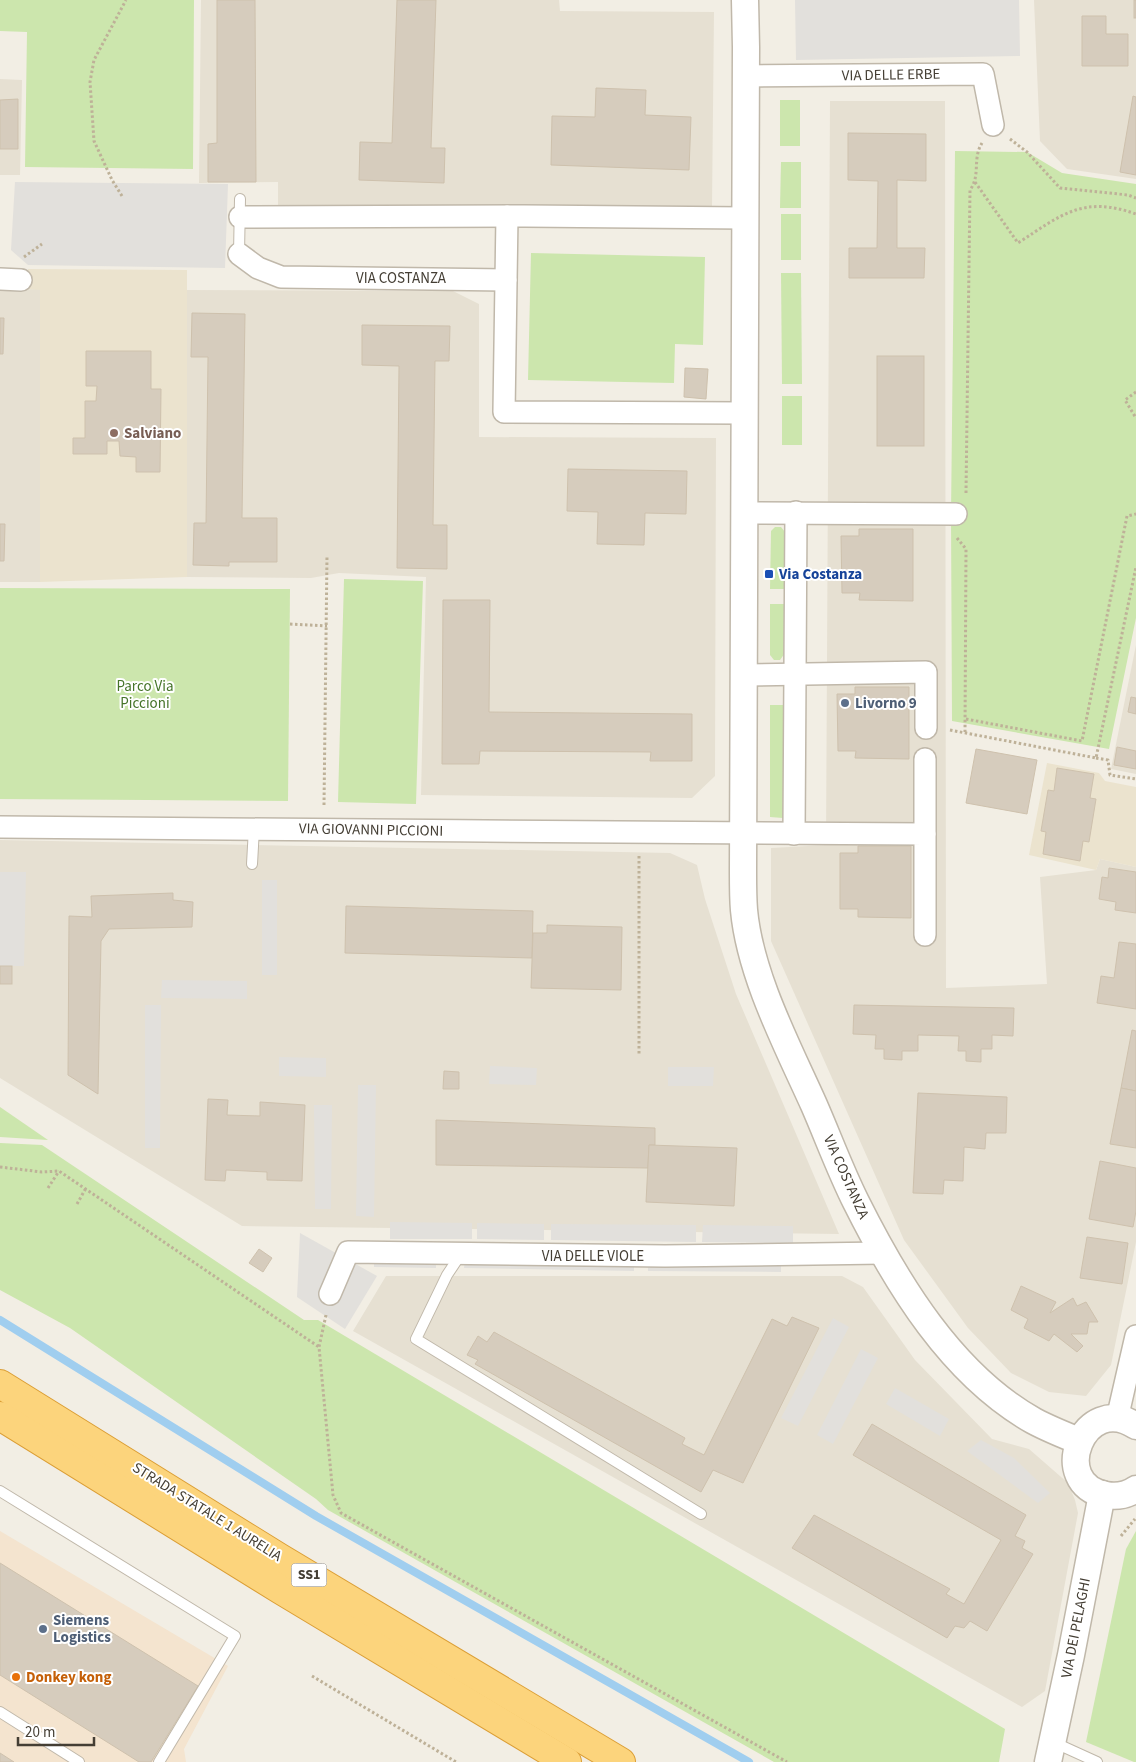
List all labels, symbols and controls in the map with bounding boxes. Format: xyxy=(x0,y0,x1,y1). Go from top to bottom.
street label: VIA DELLE ERBE xyxy=(842,64,941,86)
street label: VIA COSTANZA xyxy=(356,268,447,289)
place label: Salviano xyxy=(124,423,181,444)
marker: Salviano xyxy=(108,427,120,439)
place label: Via Costanza xyxy=(778,564,862,585)
marker: Via Costanza xyxy=(763,568,775,580)
park label: Parco Via Piccioni xyxy=(116,676,174,714)
place label: Livorno 9 xyxy=(855,693,917,714)
marker: Livorno 9 xyxy=(839,697,851,709)
street label: VIA GIOVANNI PICCIONI xyxy=(299,818,443,842)
street label: VIA COSTANZA xyxy=(818,1132,874,1223)
street label: VIA DELLE VIOLE xyxy=(542,1246,644,1267)
street label: STRADA STATALE 1 AURELIA xyxy=(128,1457,287,1567)
road number: SS1 xyxy=(292,1564,326,1586)
street label: VIA DEI PELAGHI xyxy=(1056,1576,1096,1680)
place label: Siemens Logistics xyxy=(53,1610,111,1648)
marker: Siemens Logistics xyxy=(37,1623,49,1635)
place label: Donkey kong xyxy=(26,1667,111,1688)
marker: Donkey kong xyxy=(10,1671,22,1683)
scale bar xyxy=(18,1714,94,1746)
text: 20 m xyxy=(25,1722,55,1743)

